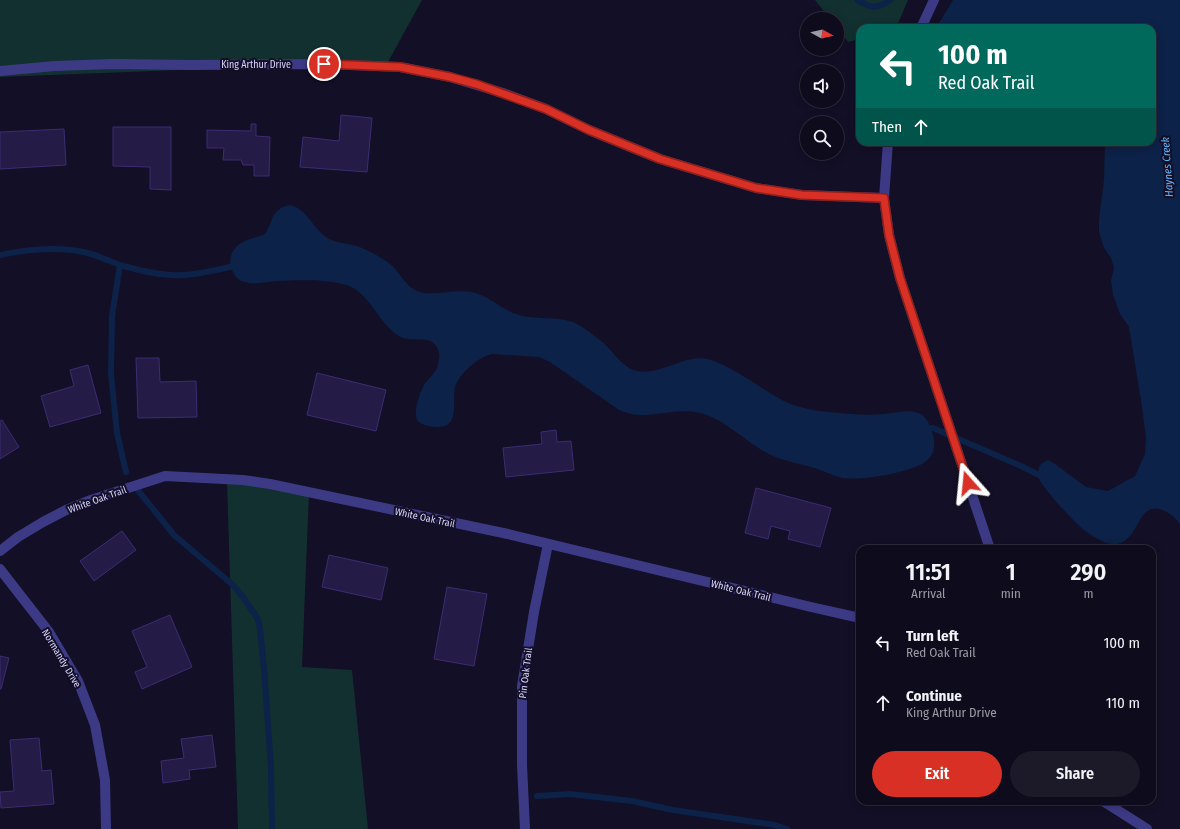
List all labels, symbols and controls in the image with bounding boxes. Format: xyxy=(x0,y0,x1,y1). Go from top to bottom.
north arrow xyxy=(800,12,844,56)
map controls xyxy=(800,12,844,160)
text: 100 m xyxy=(938,38,1008,71)
icon: left xyxy=(872,40,924,92)
pin xyxy=(307,47,341,81)
icon: arrive xyxy=(313,53,335,75)
street label: King Arthur Drive xyxy=(221,59,291,71)
button: sound xyxy=(800,64,844,108)
text: Red Oak Trail xyxy=(938,72,1035,94)
button: search xyxy=(800,116,844,160)
icon: ahead xyxy=(910,116,932,138)
text: Then xyxy=(872,118,902,136)
water label: Haynes Creek xyxy=(1159,136,1176,197)
position arrow xyxy=(947,462,989,504)
street label: White Oak Trail xyxy=(66,484,129,516)
street label: White Oak Trail xyxy=(394,506,456,530)
text: 11:51 xyxy=(906,558,951,586)
text: 1 xyxy=(1006,558,1016,586)
text: 290 xyxy=(1070,558,1106,586)
street label: White Oak Trail xyxy=(710,578,772,604)
text: Arrival xyxy=(911,586,946,601)
text: min xyxy=(1001,586,1021,601)
text: m xyxy=(1083,586,1093,601)
street label: Normandy Drive xyxy=(39,627,83,690)
text: Turn left xyxy=(906,627,959,645)
icon: left xyxy=(872,632,894,654)
text: 100 m xyxy=(1103,634,1140,652)
text: Red Oak Trail xyxy=(906,645,976,660)
street label: Pin Oak Trail xyxy=(517,647,535,699)
text: Continue xyxy=(906,687,962,705)
icon: ahead xyxy=(872,692,894,714)
text: 110 m xyxy=(1106,694,1140,712)
text: King Arthur Drive xyxy=(906,705,997,720)
button: Exit xyxy=(872,751,1002,797)
button: Share xyxy=(1010,751,1140,797)

